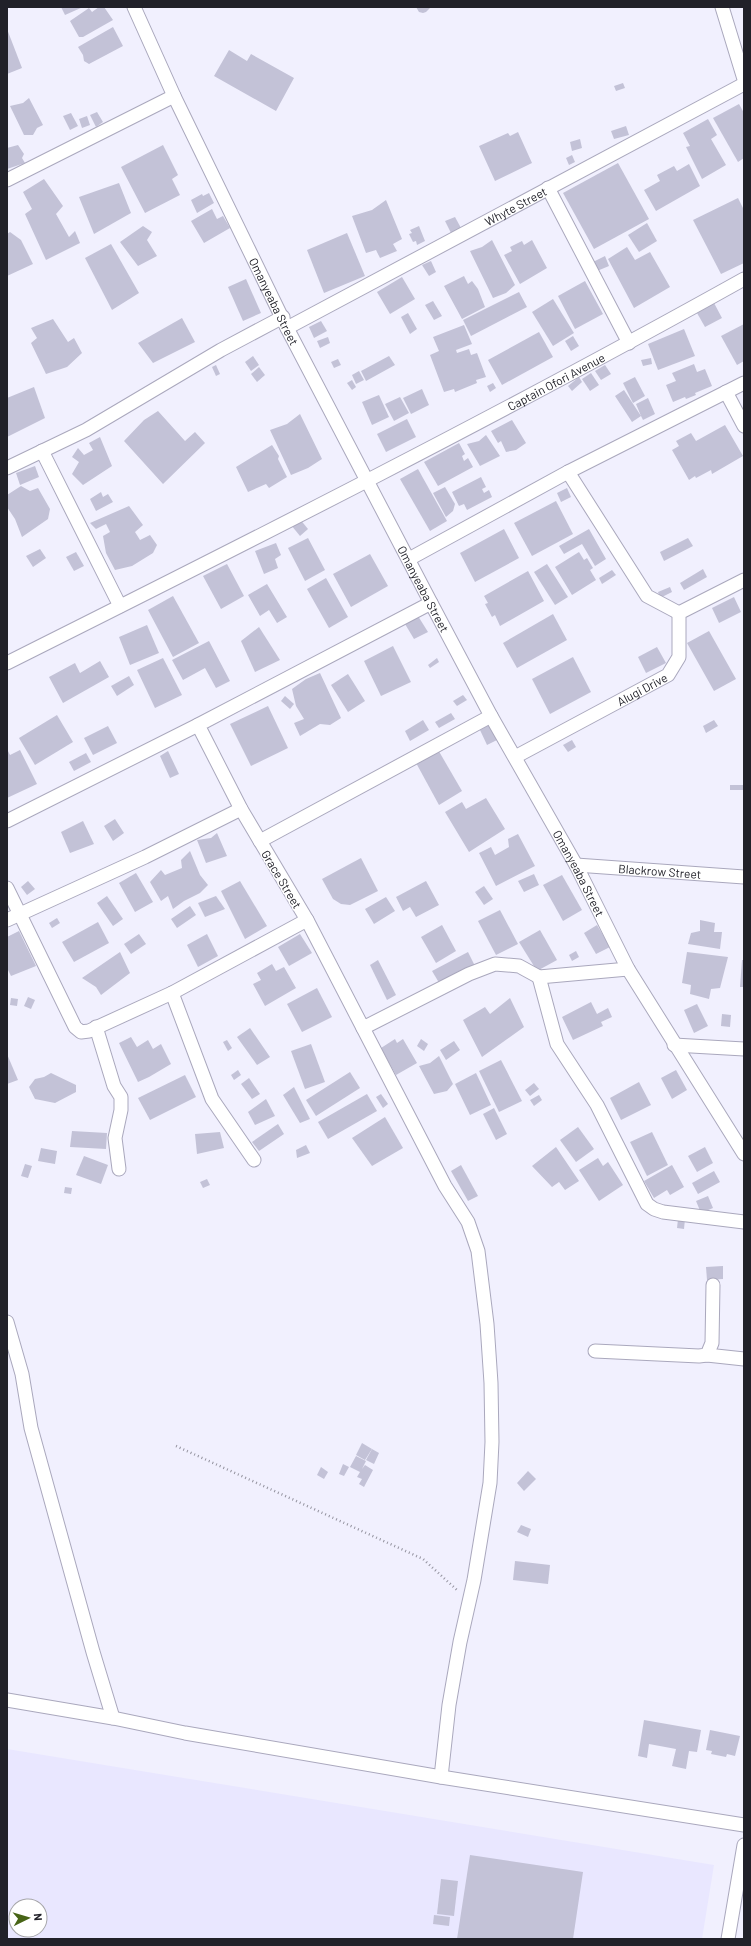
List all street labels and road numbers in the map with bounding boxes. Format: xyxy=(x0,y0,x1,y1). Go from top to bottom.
street label: Whyte Street xyxy=(482,184,549,228)
street label: Omanyeaba Street xyxy=(247,255,302,347)
street label: Captain Ofori Avenue xyxy=(505,350,607,413)
street label: Omanyeaba Street xyxy=(395,543,452,634)
street label: Alugi Drive xyxy=(614,670,670,708)
street label: Omanyeaba Street xyxy=(550,827,607,918)
street label: Grace Street xyxy=(259,847,305,911)
street label: Blackrow Street xyxy=(618,861,702,881)

